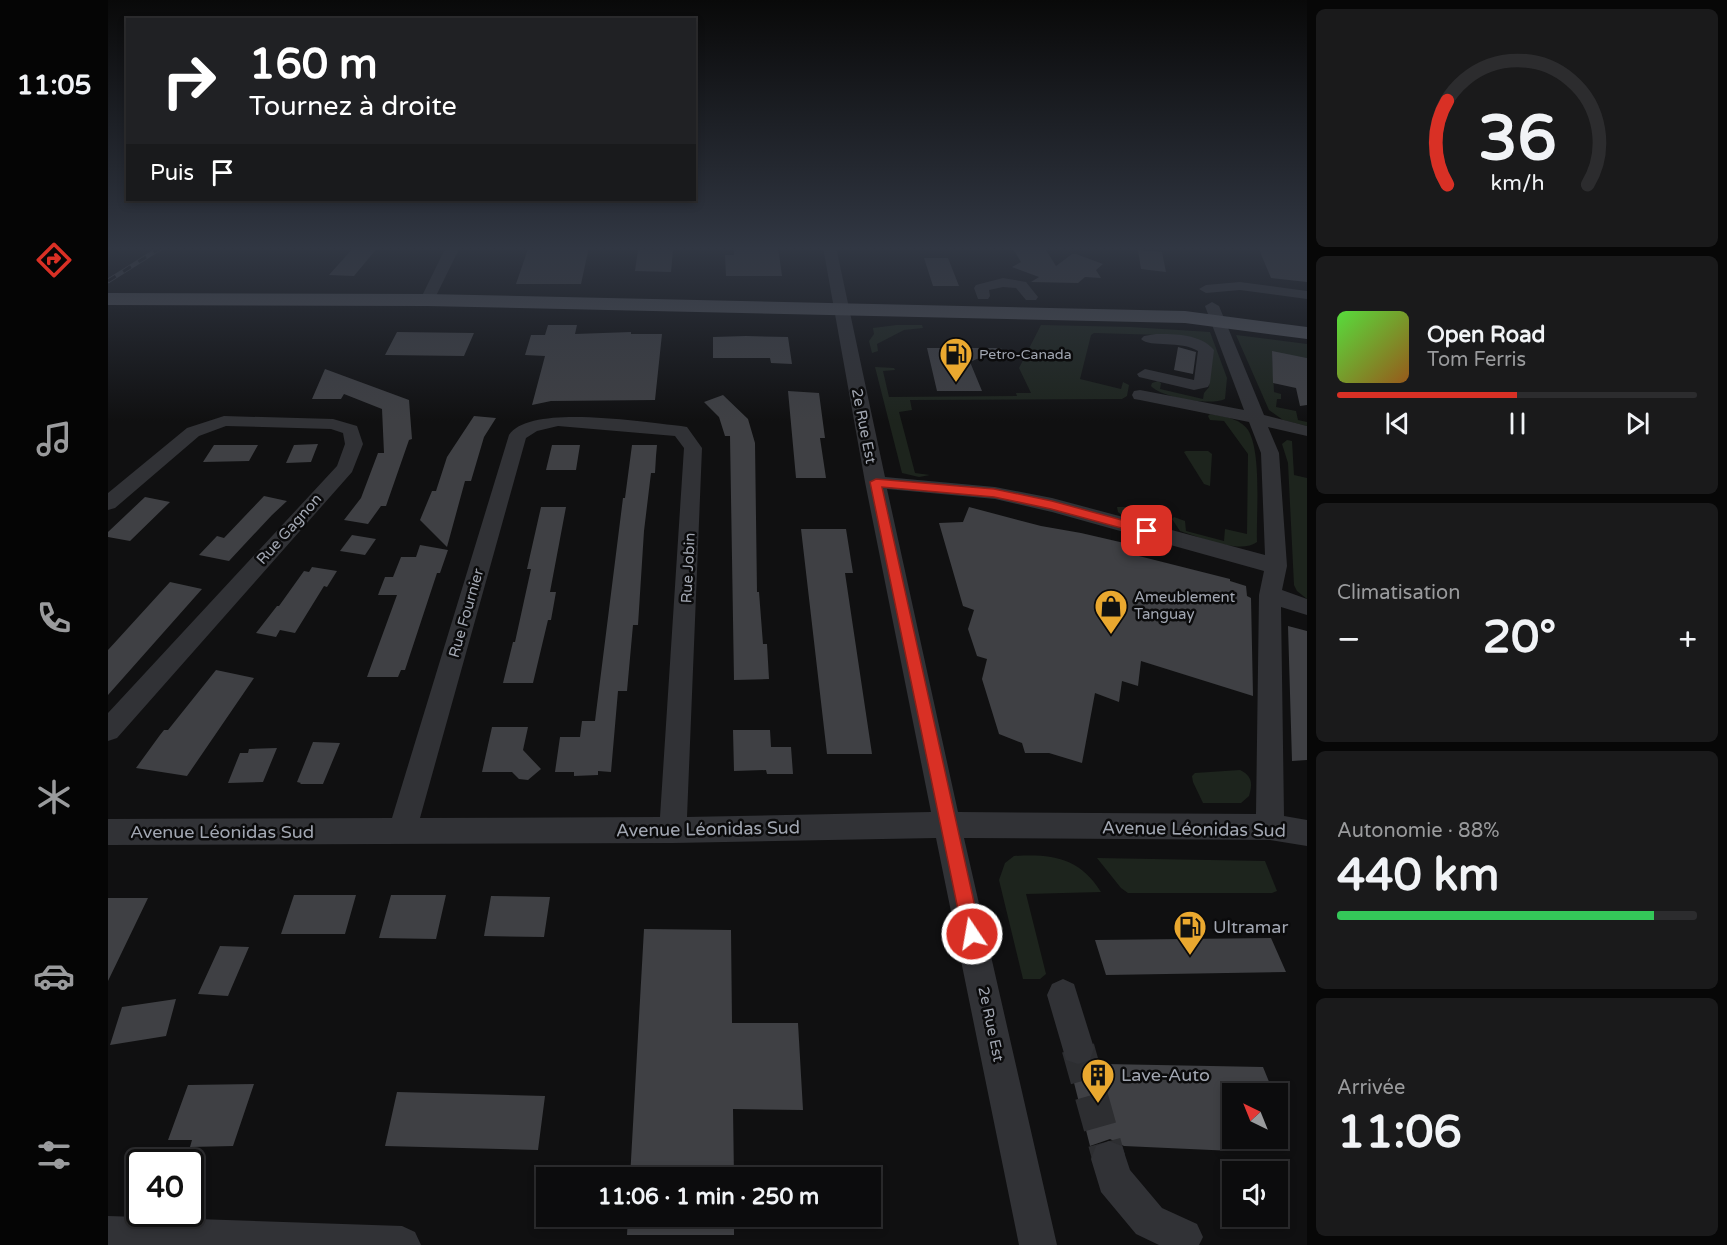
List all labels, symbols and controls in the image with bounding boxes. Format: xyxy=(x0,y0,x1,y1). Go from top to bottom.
text: 160 m xyxy=(249,39,378,90)
icon: right xyxy=(150,42,228,120)
text: 11:05 xyxy=(17,69,91,102)
text: Tournez à droite xyxy=(249,90,457,123)
text: 36 xyxy=(1478,102,1556,177)
icon: arrive xyxy=(206,156,239,189)
text: Puis xyxy=(150,160,194,186)
text: km/h xyxy=(1490,170,1544,196)
icon: directions xyxy=(33,239,75,281)
text: Open Road xyxy=(1427,322,1545,348)
fuel station icon: Petro-Canada xyxy=(938,336,974,383)
place label: Petro-Canada xyxy=(979,346,1072,363)
text: Tom Ferris xyxy=(1427,348,1526,372)
street label: 2e Rue Est xyxy=(848,387,880,465)
icon: previous xyxy=(1381,407,1414,440)
icon: pause xyxy=(1501,407,1534,440)
icon: next xyxy=(1621,407,1654,440)
icon: music xyxy=(33,418,75,460)
street label: Rue Gagnon xyxy=(253,490,325,568)
pin xyxy=(1121,505,1172,556)
icon: arrive xyxy=(1130,514,1163,547)
street label: Rue Jobin xyxy=(677,532,699,604)
street label: Rue Fournier xyxy=(445,566,487,660)
text: Climatisation xyxy=(1337,581,1460,605)
shop icon: Ameublement Tanguay xyxy=(1093,588,1129,635)
place label: Ameublement Tanguay xyxy=(1134,588,1235,623)
icon: phone xyxy=(33,597,75,639)
text: 20° xyxy=(1483,611,1556,665)
text: − xyxy=(1337,620,1361,659)
text: + xyxy=(1678,620,1697,659)
icon: climate xyxy=(33,776,75,818)
street label: Avenue Léonidas Sud xyxy=(616,816,800,842)
street label: Avenue Léonidas Sud xyxy=(1102,816,1286,842)
text: Autonomie · 88% xyxy=(1337,819,1499,843)
street label: Avenue Léonidas Sud xyxy=(130,821,314,843)
text: 440 km xyxy=(1337,849,1499,903)
position arrow xyxy=(940,902,1004,966)
fuel station icon: Ultramar xyxy=(1172,909,1208,956)
place label: Ultramar xyxy=(1213,916,1288,938)
icon: car xyxy=(33,955,75,997)
street label: 2e Rue Est xyxy=(974,985,1008,1063)
building icon: Lave-Auto xyxy=(1080,1057,1116,1104)
place label: Lave-Auto xyxy=(1121,1064,1210,1086)
text: Arrivée xyxy=(1337,1076,1405,1100)
north arrow xyxy=(1222,1083,1288,1149)
map controls xyxy=(1222,1083,1288,1227)
text: 11:06 xyxy=(1337,1106,1462,1160)
icon: filters xyxy=(33,1134,75,1176)
speed limit sign: 40 xyxy=(126,1149,204,1227)
button: sound xyxy=(1222,1161,1288,1227)
text: 11:06 · 1 min · 250 m xyxy=(598,1184,819,1210)

